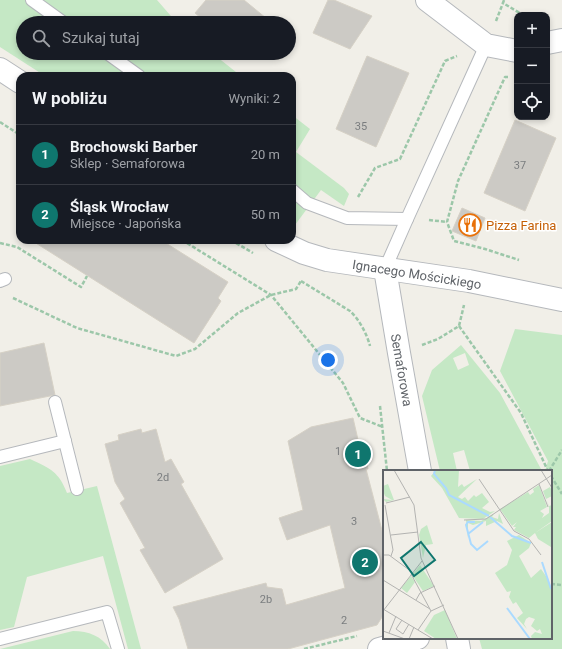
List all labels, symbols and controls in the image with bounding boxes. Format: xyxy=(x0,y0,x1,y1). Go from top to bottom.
map controls xyxy=(514,12,550,120)
button: + xyxy=(514,12,550,48)
search box xyxy=(16,16,296,60)
icon: search xyxy=(30,27,52,49)
text: Szukaj tutaj xyxy=(62,29,140,47)
button: − xyxy=(514,48,550,84)
button: locate xyxy=(514,84,550,120)
text: W pobliżu xyxy=(32,88,107,108)
text: Wyniki: 2 xyxy=(229,91,280,106)
house number: 35 xyxy=(355,120,367,133)
text: Brochowski Barber xyxy=(70,138,198,156)
text: 1 xyxy=(41,147,49,162)
text: 20 m xyxy=(251,147,280,162)
text: Sklep · Semaforowa xyxy=(70,156,185,171)
house number: 37 xyxy=(514,159,526,172)
text: Śląsk Wrocław xyxy=(70,198,169,216)
text: 2 xyxy=(41,207,49,222)
text: 50 m xyxy=(251,207,280,222)
restaurant icon: Pizza Farina xyxy=(457,212,483,238)
text: Miejsce · Japońska xyxy=(70,216,181,231)
place label: Pizza Farina xyxy=(486,218,556,233)
street label: Ignacego Mościckiego xyxy=(351,257,482,292)
street label: Semaforowa xyxy=(388,333,415,408)
your location xyxy=(318,350,338,370)
pin: 1 xyxy=(345,439,371,469)
house number: 1 xyxy=(335,445,341,458)
inset map xyxy=(383,470,552,639)
house number: 2d xyxy=(157,471,169,484)
house number: 3 xyxy=(351,515,357,528)
pin: 2 xyxy=(352,547,378,577)
house number: 2b xyxy=(260,593,272,606)
house number: 2 xyxy=(341,614,347,627)

